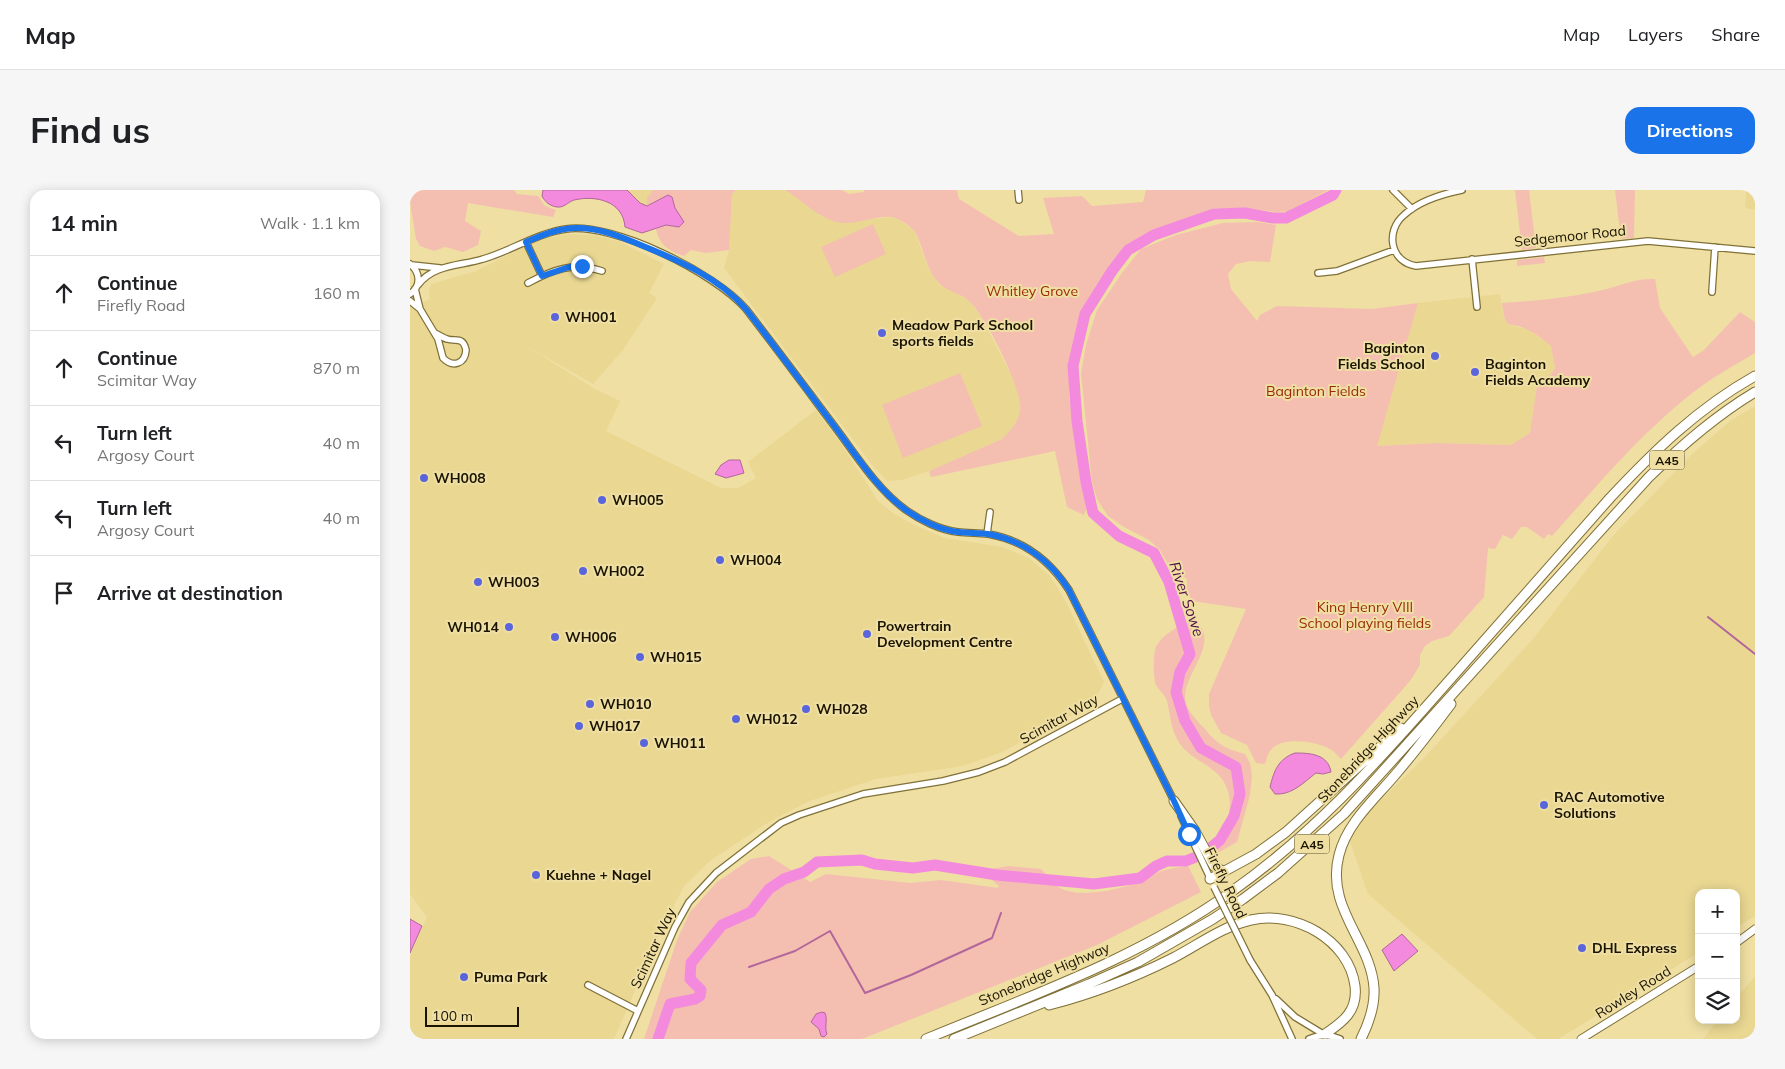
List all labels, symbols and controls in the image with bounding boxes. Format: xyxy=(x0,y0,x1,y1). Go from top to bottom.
text: Map xyxy=(25,20,76,50)
text: Map xyxy=(1563,23,1600,46)
text: Layers xyxy=(1628,23,1683,46)
text: Share xyxy=(1711,23,1760,46)
button: Directions xyxy=(1625,107,1755,154)
text: Find us xyxy=(30,108,150,152)
text: 14 min xyxy=(50,210,118,236)
text: Walk · 1.1 km xyxy=(260,213,360,233)
street label: Sedgemoor Road xyxy=(1513,221,1627,251)
route end xyxy=(571,255,594,278)
text: Continue xyxy=(97,271,177,295)
icon: ahead xyxy=(50,279,78,307)
park label: Whitley Grove xyxy=(986,282,1078,300)
text: 160 m xyxy=(313,283,360,303)
text: Firefly Road xyxy=(97,295,185,315)
place label: WH001 xyxy=(565,308,617,326)
marker: WH001 xyxy=(549,311,561,323)
place label: Meadow Park School sports fields xyxy=(892,316,1033,350)
marker: Meadow Park School sports fields xyxy=(876,327,888,339)
place label: Baginton Fields School xyxy=(1338,339,1425,373)
text: Continue xyxy=(97,346,177,370)
marker: Baginton Fields School xyxy=(1429,350,1441,362)
icon: ahead xyxy=(50,354,78,382)
place label: Baginton Fields Academy xyxy=(1485,355,1591,389)
text: 870 m xyxy=(313,358,360,378)
marker: Baginton Fields Academy xyxy=(1469,366,1481,378)
text: Scimitar Way xyxy=(97,370,197,390)
park label: Baginton Fields xyxy=(1266,382,1366,400)
text: Turn left xyxy=(97,421,172,445)
icon: left xyxy=(50,429,78,457)
text: 40 m xyxy=(323,433,360,453)
text: Argosy Court xyxy=(97,445,194,465)
road number: A45 xyxy=(1650,450,1684,470)
place label: WH008 xyxy=(434,469,486,487)
marker: WH008 xyxy=(418,472,430,484)
place label: WH005 xyxy=(612,491,664,509)
marker: WH005 xyxy=(596,494,608,506)
text: Turn left xyxy=(97,496,172,520)
icon: left xyxy=(50,504,78,532)
text: 40 m xyxy=(323,508,360,528)
text: Argosy Court xyxy=(97,520,194,540)
place label: WH004 xyxy=(730,551,782,569)
marker: WH004 xyxy=(714,554,726,566)
water label: River Sowe xyxy=(1165,559,1209,639)
place label: WH002 xyxy=(593,562,645,580)
marker: WH002 xyxy=(577,565,589,577)
place label: WH003 xyxy=(488,573,540,591)
marker: WH003 xyxy=(472,576,484,588)
icon: arrive xyxy=(50,579,78,607)
text: Arrive at destination xyxy=(97,581,283,605)
park label: King Henry VIII School playing fields xyxy=(1299,598,1431,632)
place label: Powertrain Development Centre xyxy=(877,617,1013,651)
place label: WH014 xyxy=(447,618,500,636)
marker: WH014 xyxy=(503,621,515,633)
place label: WH006 xyxy=(565,628,617,646)
marker: Powertrain Development Centre xyxy=(861,628,873,640)
marker: WH006 xyxy=(549,631,561,643)
place label: WH015 xyxy=(650,648,702,666)
marker: WH015 xyxy=(634,651,646,663)
street label: Scimitar Way xyxy=(1017,690,1102,748)
street label: Stonebridge Highway xyxy=(1313,691,1423,807)
place label: WH010 xyxy=(600,695,652,713)
marker: WH010 xyxy=(584,698,596,710)
place label: WH028 xyxy=(816,700,868,718)
marker: WH028 xyxy=(800,703,812,715)
place label: WH012 xyxy=(746,710,798,728)
marker: WH012 xyxy=(730,713,742,725)
place label: WH017 xyxy=(589,717,641,735)
marker: WH017 xyxy=(573,720,585,732)
place label: WH011 xyxy=(654,734,706,752)
marker: WH011 xyxy=(638,737,650,749)
place label: RAC Automotive Solutions xyxy=(1554,788,1665,822)
marker: RAC Automotive Solutions xyxy=(1538,799,1550,811)
route start xyxy=(1178,823,1201,846)
road number: A45 xyxy=(1294,834,1330,854)
street label: Firefly Road xyxy=(1201,844,1251,922)
place label: Kuehne + Nagel xyxy=(546,866,651,884)
marker: Kuehne + Nagel xyxy=(530,869,542,881)
map controls xyxy=(1695,889,1740,1024)
button: + xyxy=(1695,889,1740,934)
street label: Scimitar Way xyxy=(626,904,680,991)
button: − xyxy=(1695,934,1740,979)
street label: Stonebridge Highway xyxy=(976,938,1113,1010)
place label: DHL Express xyxy=(1592,939,1677,957)
marker: DHL Express xyxy=(1576,942,1588,954)
street label: Rowley Road xyxy=(1592,962,1674,1022)
place label: Puma Park xyxy=(474,968,548,986)
marker: Puma Park xyxy=(458,971,470,983)
button: layers xyxy=(1695,979,1740,1024)
scale bar xyxy=(425,1004,519,1027)
text: 100 m xyxy=(432,1007,473,1025)

